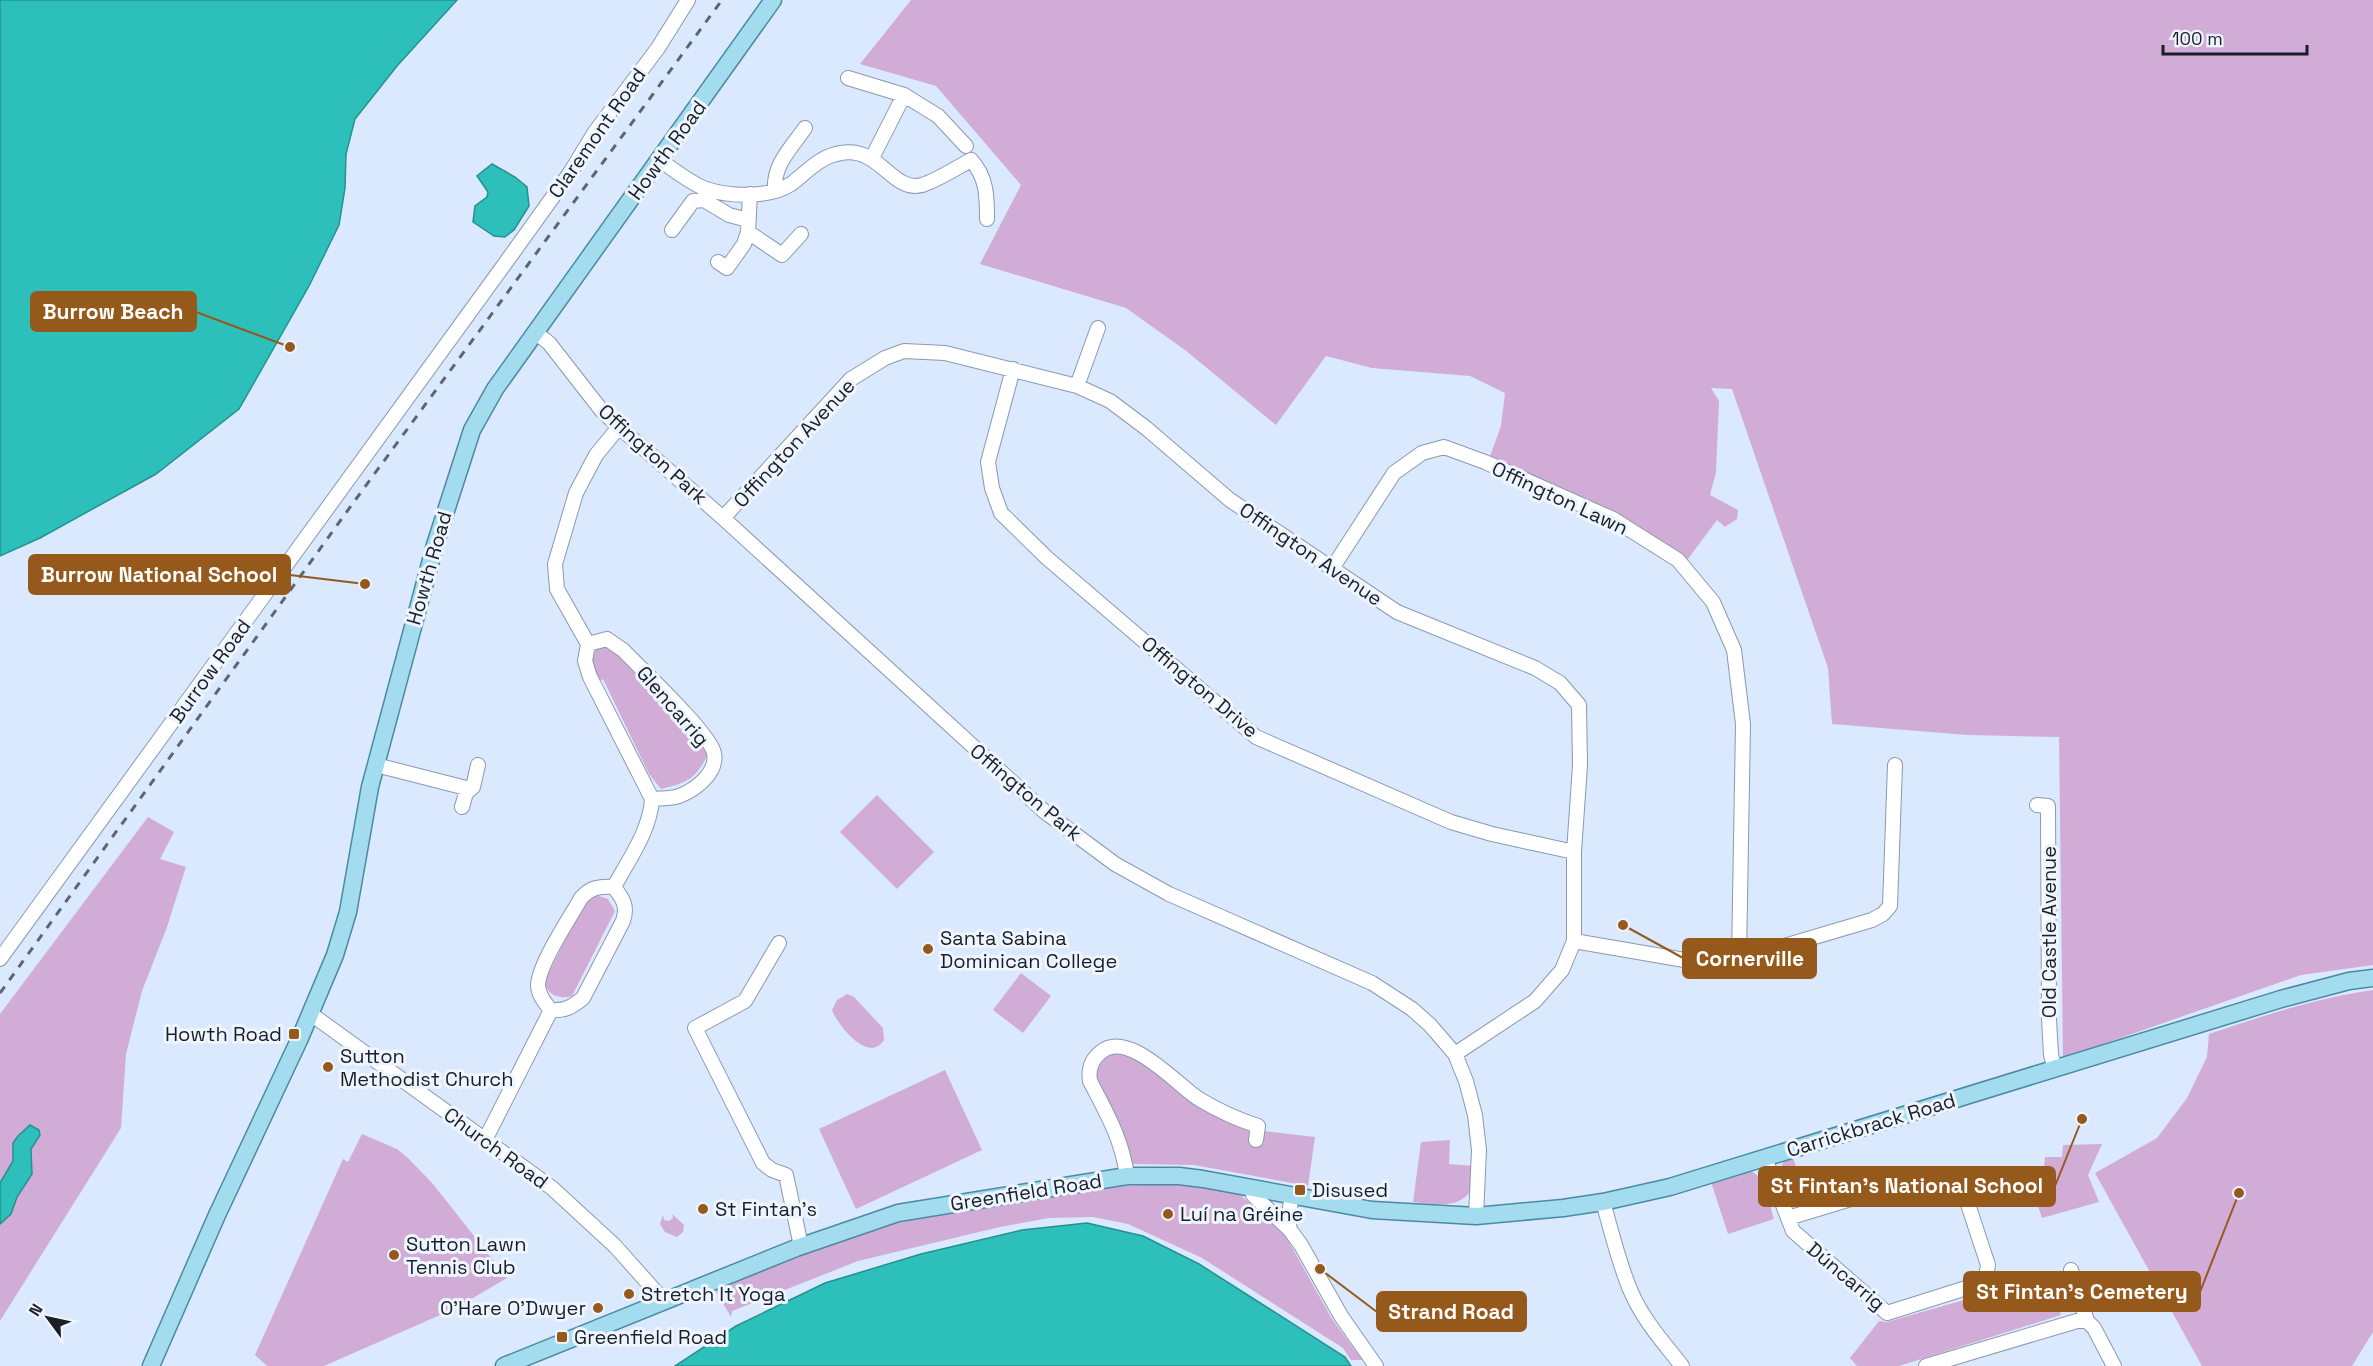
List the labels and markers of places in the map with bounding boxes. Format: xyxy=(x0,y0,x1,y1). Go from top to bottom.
callout: Burrow Beach xyxy=(31,292,196,331)
callout: Burrow National School xyxy=(29,555,290,594)
place label: Santa Sabina Dominican College xyxy=(940,925,1117,974)
callout: Cornerville xyxy=(1683,939,1816,978)
marker: Santa Sabina Dominican College xyxy=(921,942,935,956)
place label: Howth Road xyxy=(165,1021,282,1047)
marker: Howth Road xyxy=(287,1027,301,1041)
place label: Sutton Methodist Church xyxy=(340,1043,514,1092)
marker: Sutton Methodist Church xyxy=(321,1060,335,1074)
callout: St Fintan's National School xyxy=(1759,1167,2055,1206)
place label: Disused xyxy=(1312,1177,1388,1203)
marker: Disused xyxy=(1293,1183,1307,1197)
place label: St Fintan's xyxy=(715,1196,817,1222)
place label: Luí na Gréine xyxy=(1180,1201,1303,1227)
marker: St Fintan's xyxy=(696,1202,710,1216)
marker: Luí na Gréine xyxy=(1161,1207,1175,1221)
place label: Sutton Lawn Tennis Club xyxy=(406,1231,526,1280)
marker: Sutton Lawn Tennis Club xyxy=(387,1248,401,1262)
callout: St Fintan's Cemetery xyxy=(1964,1272,2200,1311)
place label: Stretch It Yoga xyxy=(641,1281,785,1307)
marker: Stretch It Yoga xyxy=(622,1287,636,1301)
callout: Strand Road xyxy=(1377,1292,1526,1331)
place label: O'Hare O'Dwyer xyxy=(440,1295,586,1321)
marker: O'Hare O'Dwyer xyxy=(591,1301,605,1315)
place label: Greenfield Road xyxy=(574,1324,727,1350)
marker: Greenfield Road xyxy=(555,1330,569,1344)

